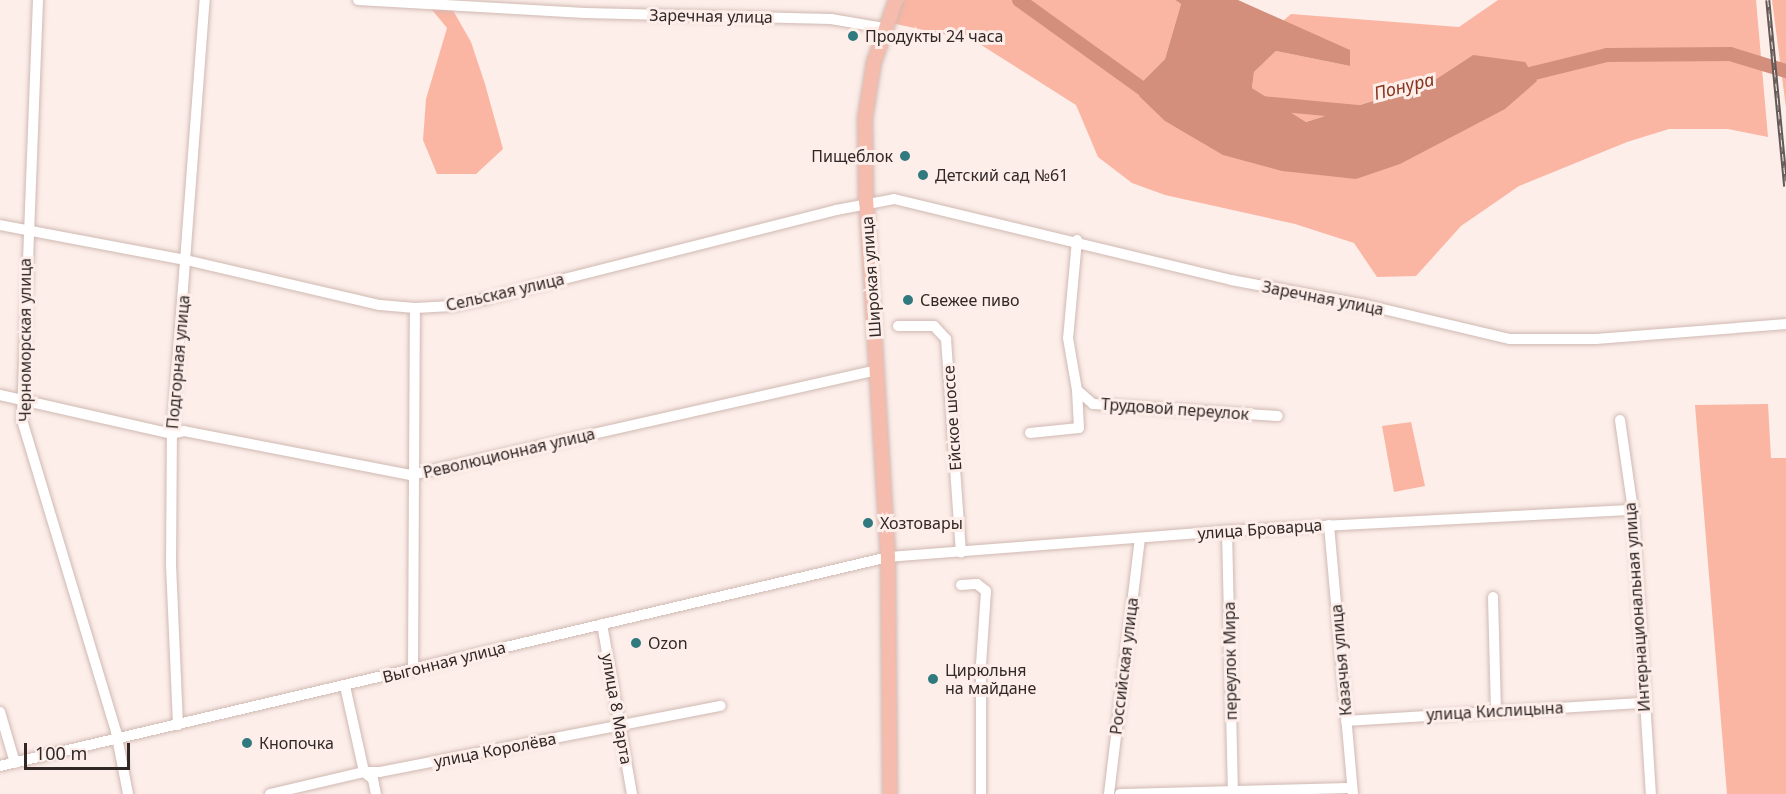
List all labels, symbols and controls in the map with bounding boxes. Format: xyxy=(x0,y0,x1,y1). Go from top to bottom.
street label: Заречная улица xyxy=(649,5,773,27)
place label: Продукты 24 часа xyxy=(865,26,1003,46)
marker: Продукты 24 часа xyxy=(846,29,860,43)
water label: Понура xyxy=(1372,68,1436,104)
place label: Пищеблок xyxy=(811,146,893,166)
marker: Пищеблок xyxy=(898,149,912,163)
place label: Детский сад №61 xyxy=(935,165,1068,185)
marker: Детский сад №61 xyxy=(916,168,930,182)
street label: Широкая улица xyxy=(857,216,885,338)
street label: Черноморская улица xyxy=(15,258,35,422)
street label: Сельская улица xyxy=(444,269,566,315)
street label: Заречная улица xyxy=(1261,277,1385,319)
place label: Свежее пиво xyxy=(920,290,1020,310)
marker: Свежее пиво xyxy=(901,293,915,307)
street label: Подгорная улица xyxy=(163,294,193,430)
street label: Ейское шоссе xyxy=(939,365,965,471)
street label: Трудовой переулок xyxy=(1100,394,1250,424)
street label: Революционная улица xyxy=(421,424,597,482)
street label: Интернациональная улица xyxy=(1620,502,1654,712)
place label: Хозтовары xyxy=(880,513,963,533)
street label: улица Броварца xyxy=(1197,515,1323,543)
marker: Хозтовары xyxy=(861,516,875,530)
street label: Российская улица xyxy=(1106,596,1142,736)
street label: переулок Мира xyxy=(1219,602,1241,720)
street label: Казачья улица xyxy=(1327,603,1355,717)
place label: Ozon xyxy=(648,633,688,653)
marker: Ozon xyxy=(629,636,643,650)
street label: Выгонная улица xyxy=(380,637,508,687)
street label: улица 8 Марта xyxy=(598,652,636,766)
place label: Цирюльня на майдане xyxy=(945,660,1036,698)
marker: Цирюльня на майдане xyxy=(926,672,940,686)
street label: улица Кислицына xyxy=(1426,698,1564,724)
street label: улица Королёва xyxy=(432,729,558,771)
scale bar xyxy=(27,731,134,769)
place label: Кнопочка xyxy=(259,733,334,753)
marker: Кнопочка xyxy=(240,736,254,750)
text: 100 m xyxy=(35,741,87,765)

